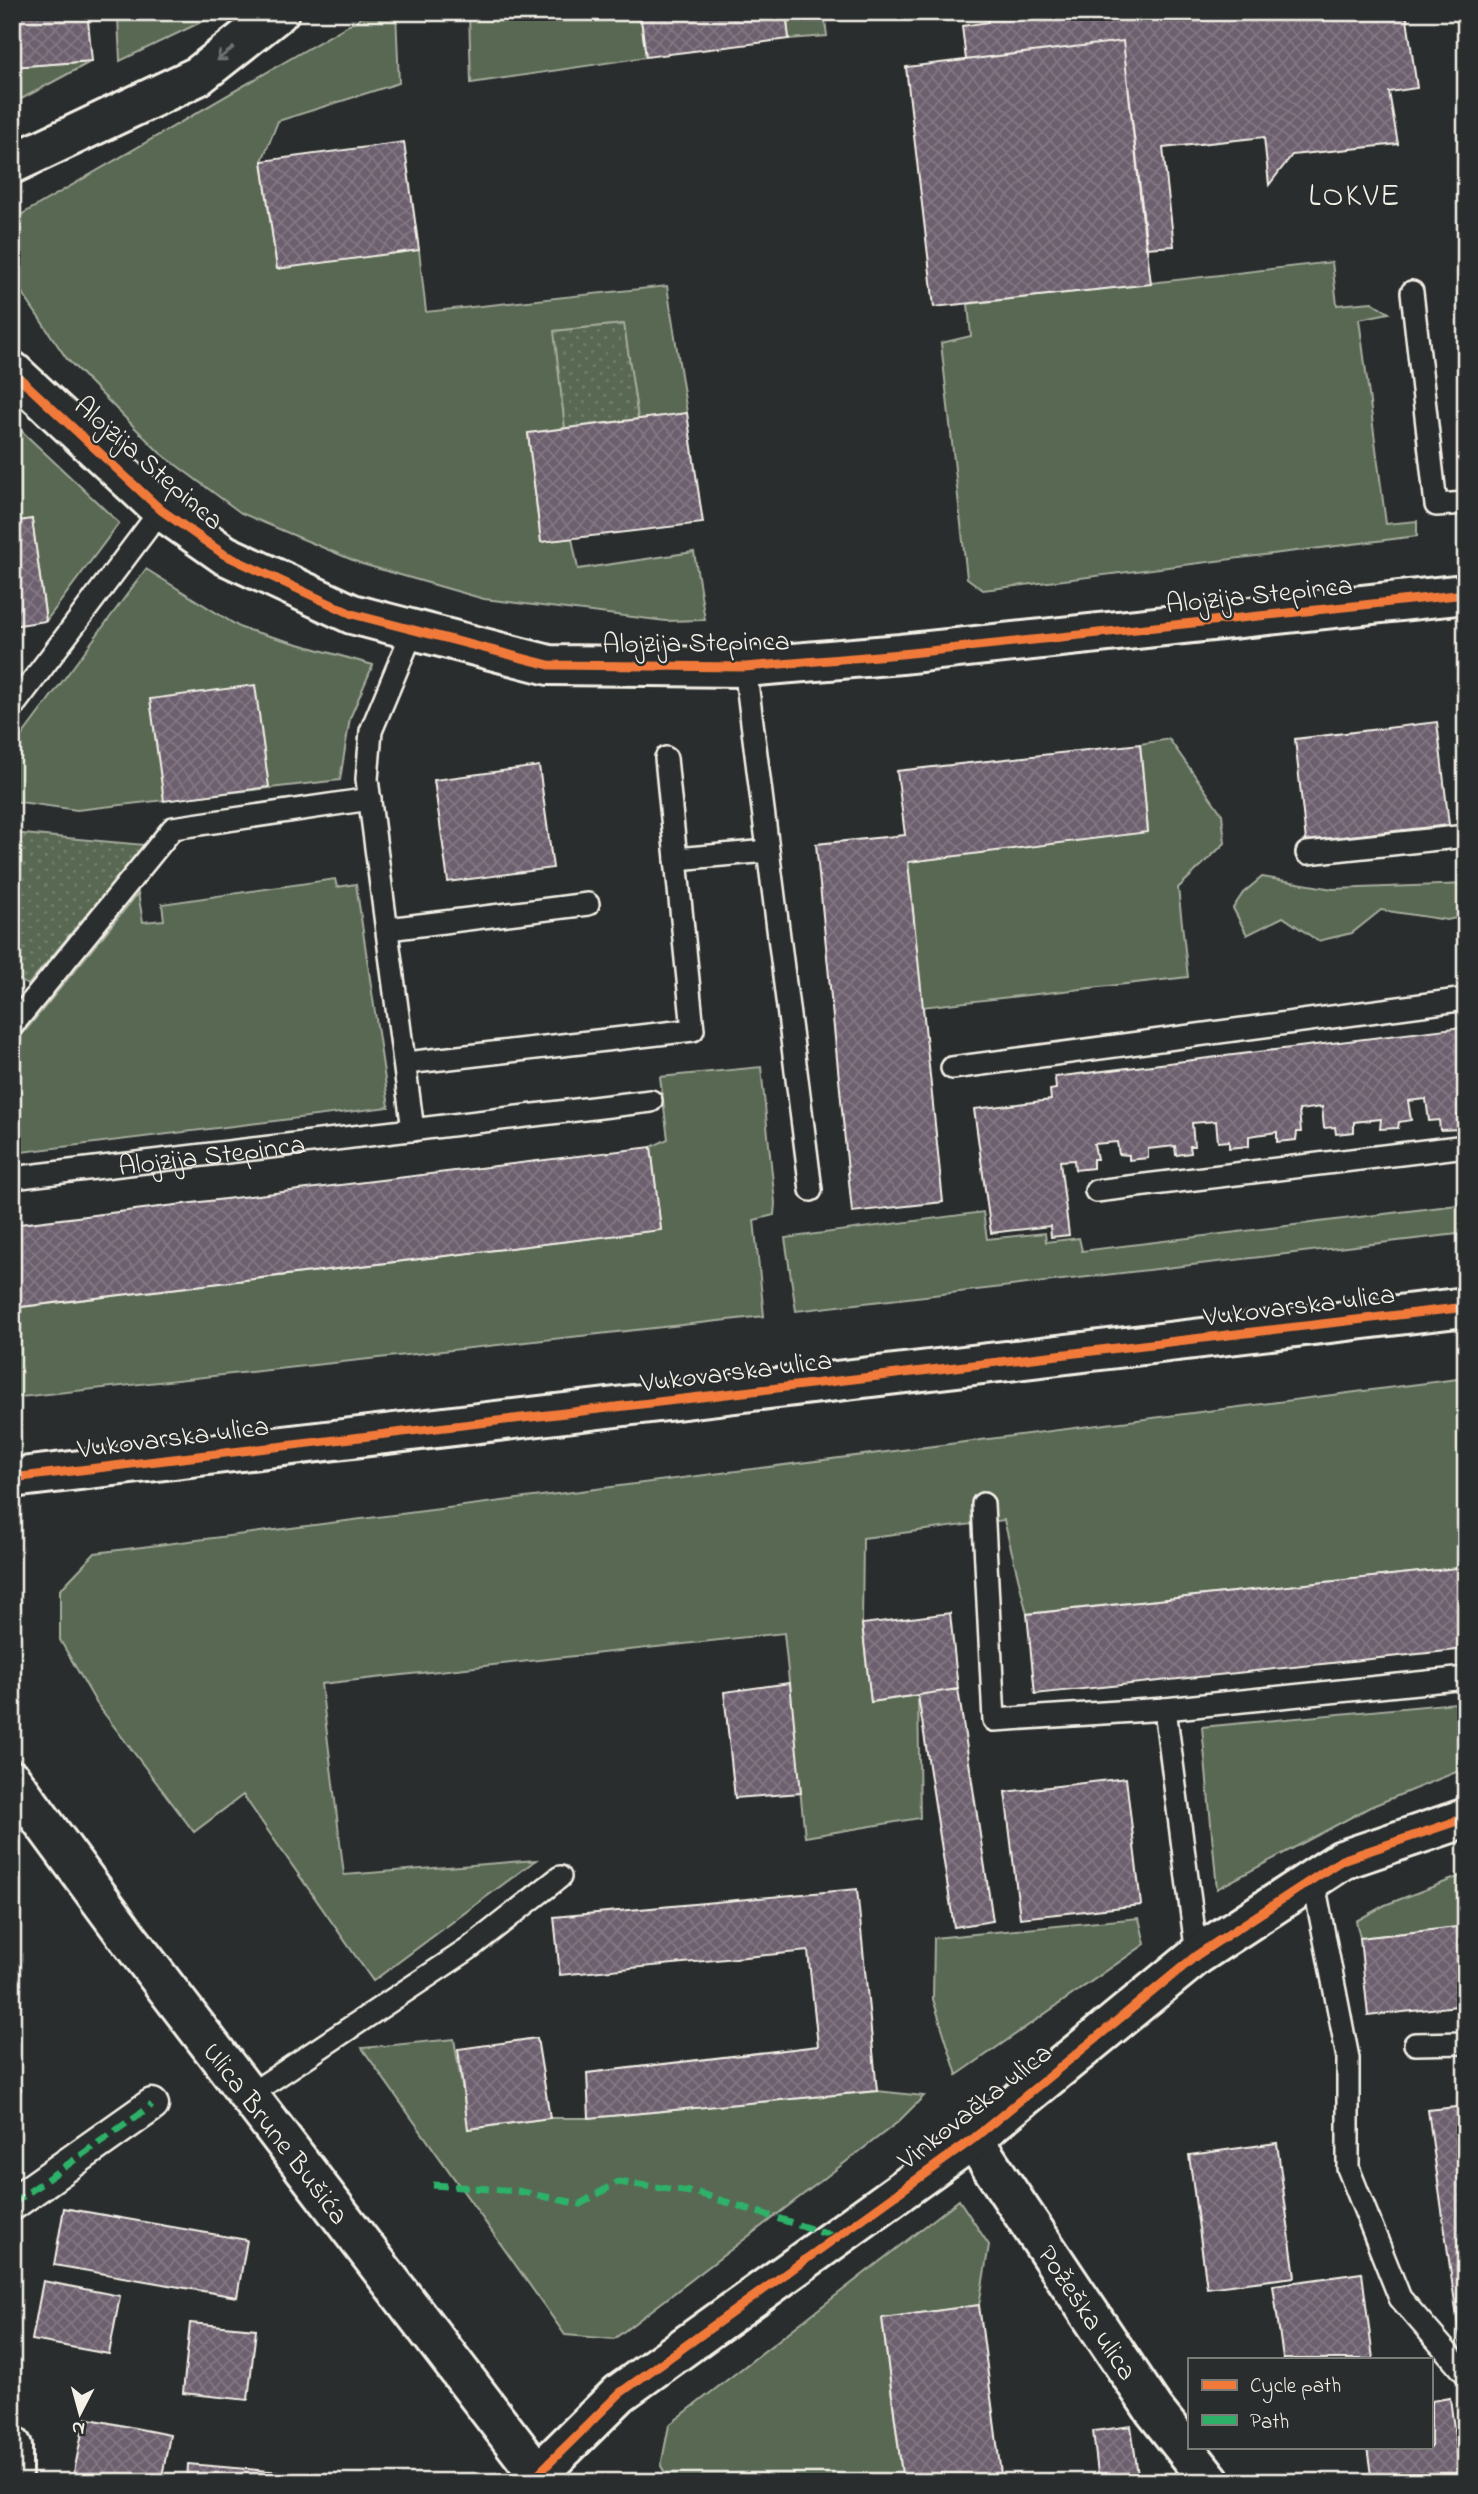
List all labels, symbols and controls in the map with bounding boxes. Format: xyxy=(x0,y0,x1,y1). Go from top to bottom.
one-way arrow xyxy=(216,47,235,62)
district label: LOKVE xyxy=(1309,174,1401,221)
street label: Alojzija Stepinca xyxy=(63,388,232,542)
street label: Alojzija Stepinca xyxy=(1164,566,1355,627)
street label: Alojzija Stepinca xyxy=(602,622,790,667)
street label: Alojzija Stepinca xyxy=(116,1126,308,1189)
street label: Vukovarska ulica xyxy=(1200,1275,1397,1340)
street label: Vukovarska ulica xyxy=(637,1341,834,1406)
street label: Vukovarska ulica xyxy=(74,1407,271,1472)
street label: Vinkovačka ulica xyxy=(889,2034,1062,2182)
street label: Ulica Brune Bušića xyxy=(191,2035,357,2235)
street label: Požeška ulica xyxy=(1025,2238,1146,2390)
legend xyxy=(1188,2358,1432,2448)
text: Cycle path xyxy=(1250,2372,1341,2404)
north arrow xyxy=(46,2378,116,2448)
text: Path xyxy=(1250,2408,1289,2438)
text: N xyxy=(71,2413,86,2442)

